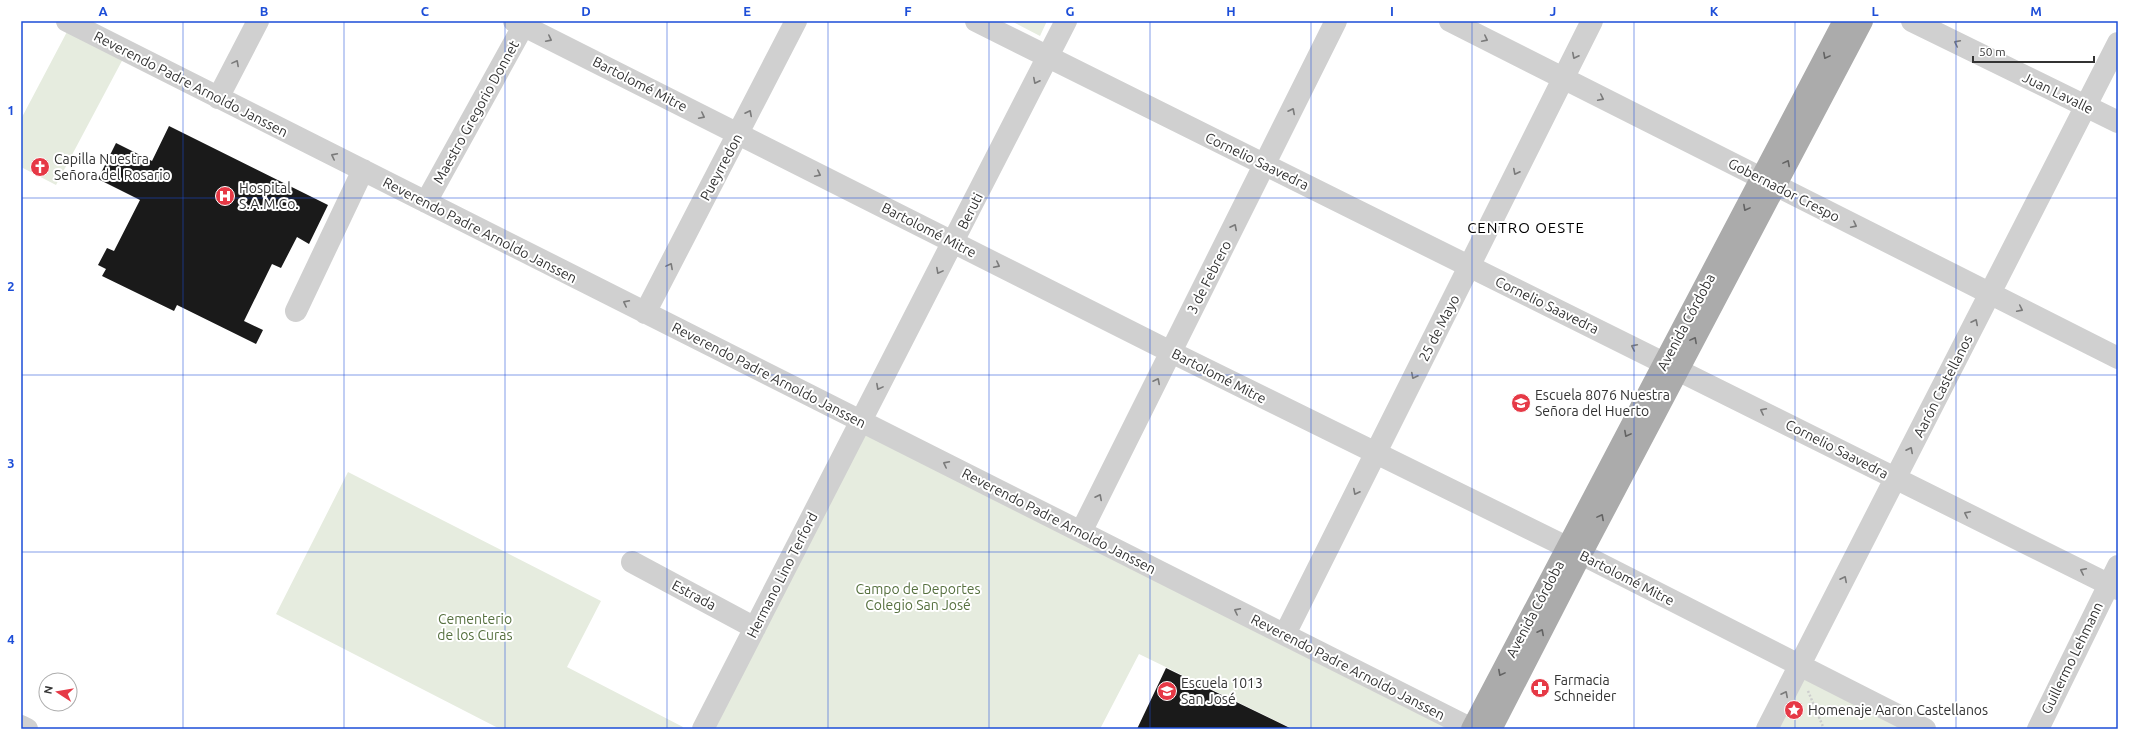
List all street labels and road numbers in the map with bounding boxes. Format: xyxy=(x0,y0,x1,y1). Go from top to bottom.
street label: Reverendo Padre Arnoldo Janssen xyxy=(91,28,291,140)
street label: Maestro Gregorio Donnet xyxy=(430,37,522,186)
street label: Bartolomé Mitre xyxy=(590,53,690,115)
street label: Juan Lavalle xyxy=(2020,69,2096,117)
street label: Cornelio Saavedra xyxy=(1203,129,1311,193)
street label: Pueyrredon xyxy=(697,131,745,203)
street label: Gobernador Crespo xyxy=(1726,155,1842,225)
street label: Reverendo Padre Arnoldo Janssen xyxy=(380,174,580,286)
street label: Beruti xyxy=(954,190,986,232)
street label: Bartolomé Mitre xyxy=(879,199,979,261)
street label: 3 de Febrero xyxy=(1184,238,1234,316)
street label: Avenida Córdoba xyxy=(1654,271,1718,373)
street label: Cornelio Saavedra xyxy=(1493,273,1601,337)
street label: 25 de Mayo xyxy=(1415,292,1463,364)
street label: Reverendo Padre Arnoldo Janssen xyxy=(669,319,869,431)
street label: Aarón Castellanos xyxy=(1910,332,1976,440)
street label: Bartolomé Mitre xyxy=(1169,345,1269,407)
street label: Cornelio Saavedra xyxy=(1783,416,1891,482)
street label: Reverendo Padre Arnoldo Janssen xyxy=(959,465,1159,577)
street label: Hermano Lino Terford xyxy=(743,510,821,640)
street label: Bartolomé Mitre xyxy=(1577,547,1677,609)
street label: Avenida Córdoba xyxy=(1503,558,1567,660)
street label: Estrada xyxy=(669,577,719,613)
street label: Guillermo Lehmann xyxy=(2038,599,2106,717)
street label: Reverendo Padre Arnoldo Janssen xyxy=(1248,611,1448,723)

